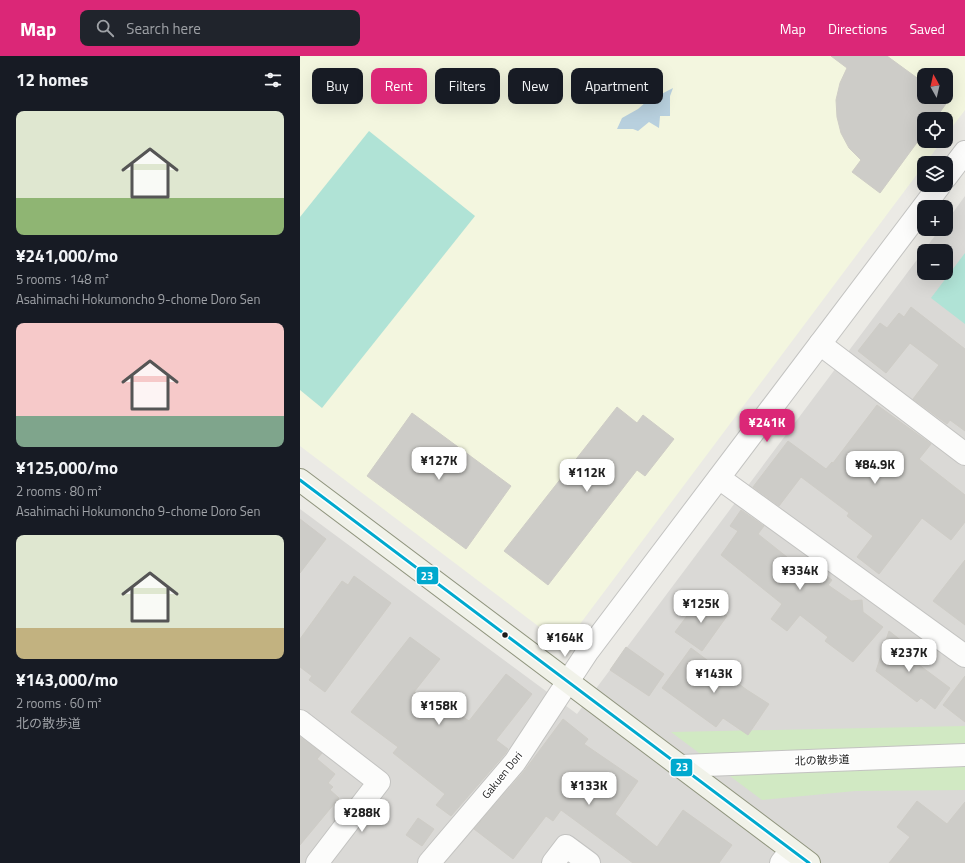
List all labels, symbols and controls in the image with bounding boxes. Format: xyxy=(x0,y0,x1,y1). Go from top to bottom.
search box xyxy=(80,10,360,46)
text: Map xyxy=(20,14,56,43)
icon: search xyxy=(94,17,116,39)
text: Search here xyxy=(126,17,201,40)
text: Map xyxy=(780,18,806,39)
text: Directions xyxy=(828,18,887,39)
text: Saved xyxy=(909,18,945,39)
text: 12 homes xyxy=(16,67,88,93)
chip: Buy xyxy=(312,68,363,104)
chip: Rent xyxy=(371,68,427,104)
chip: Filters xyxy=(435,68,500,104)
chip: New xyxy=(508,68,563,104)
chip: Apartment xyxy=(571,68,663,104)
north arrow xyxy=(917,68,953,104)
map controls xyxy=(917,68,953,280)
icon: filters xyxy=(262,69,284,91)
button: locate xyxy=(917,112,953,148)
icon: home xyxy=(114,137,186,209)
button: layers xyxy=(917,156,953,192)
button: + xyxy=(917,200,953,236)
text: ¥241,000/mo xyxy=(16,243,118,269)
button: − xyxy=(917,244,953,280)
text: 5 rooms · 148 m² xyxy=(16,269,109,289)
text: Asahimachi Hokumoncho 9-chome Doro Sen xyxy=(16,289,260,309)
icon: home xyxy=(114,349,186,421)
pin: ¥241K xyxy=(739,409,795,443)
text: ¥241K xyxy=(749,412,785,432)
pin: ¥127K xyxy=(411,447,467,481)
text: ¥127K xyxy=(421,450,457,470)
pin: ¥84.9K xyxy=(842,451,908,485)
text: ¥84.9K xyxy=(855,454,895,474)
text: ¥125,000/mo xyxy=(16,455,118,481)
pin: ¥112K xyxy=(559,459,615,493)
text: ¥112K xyxy=(569,462,605,482)
text: 2 rooms · 80 m² xyxy=(16,481,102,501)
text: Asahimachi Hokumoncho 9-chome Doro Sen xyxy=(16,501,260,521)
pin: ¥334K xyxy=(772,557,828,591)
text: ¥334K xyxy=(782,560,818,580)
icon: home xyxy=(114,561,186,633)
line badge: 23 xyxy=(416,566,439,585)
text: 23 xyxy=(421,568,433,584)
pin: ¥125K xyxy=(673,590,729,624)
text: ¥125K xyxy=(683,593,719,613)
pin: ¥164K xyxy=(537,624,593,658)
text: ¥164K xyxy=(547,627,583,647)
unlabelled marker xyxy=(500,630,510,640)
pin: ¥237K xyxy=(881,639,937,673)
text: ¥237K xyxy=(891,642,927,662)
pin: ¥143K xyxy=(686,660,742,694)
text: ¥143K xyxy=(696,663,732,683)
text: ¥143,000/mo xyxy=(16,667,118,693)
pin: ¥158K xyxy=(411,692,467,726)
text: 2 rooms · 60 m² xyxy=(16,693,102,713)
text: ¥158K xyxy=(421,695,457,715)
text: 北の散歩道 xyxy=(16,713,81,733)
street label: Gakuen Dori xyxy=(478,748,526,802)
street label: 北の散歩道 xyxy=(794,751,850,769)
line badge: 23 xyxy=(670,758,693,777)
text: 23 xyxy=(676,759,688,775)
pin: ¥133K xyxy=(561,772,617,806)
text: ¥133K xyxy=(571,775,607,795)
pin: ¥288K xyxy=(334,799,390,833)
text: ¥288K xyxy=(344,802,380,822)

